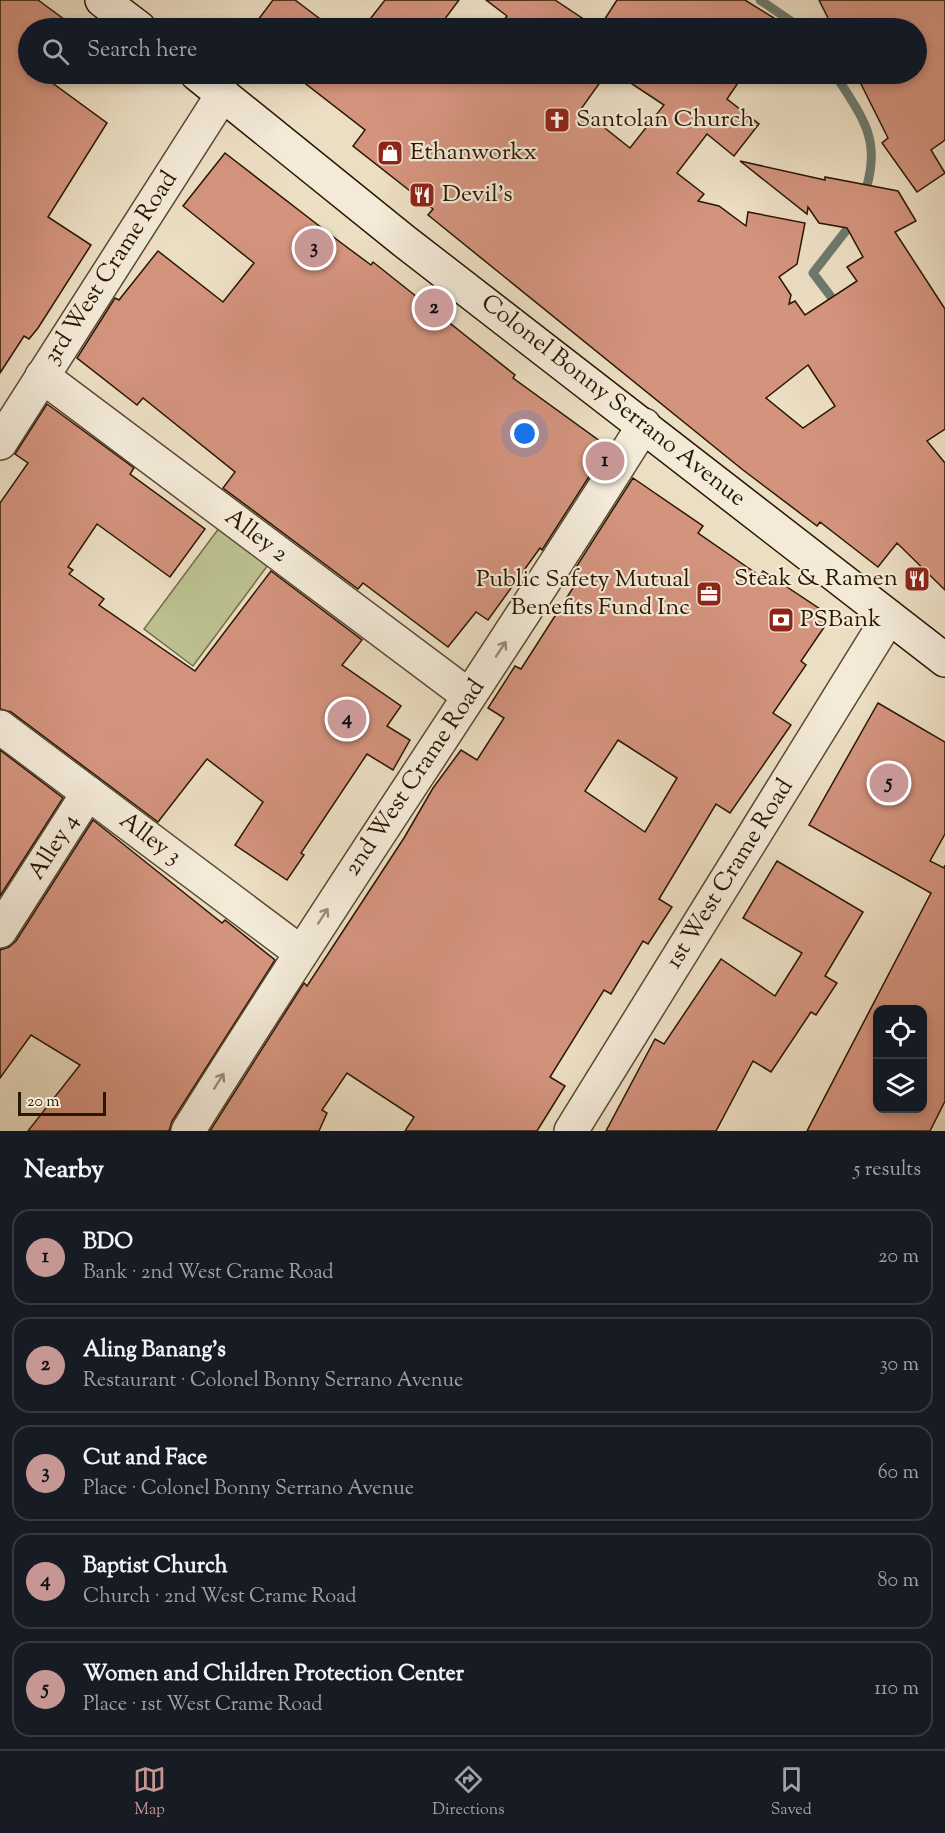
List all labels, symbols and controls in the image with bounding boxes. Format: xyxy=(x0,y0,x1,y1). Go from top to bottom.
search box xyxy=(18,18,927,84)
icon: search xyxy=(39,35,72,68)
text: Search here xyxy=(87,35,197,67)
place label: Santolan Church xyxy=(576,103,754,137)
church icon: Santolan Church xyxy=(542,105,572,135)
place label: Ethanworkx xyxy=(410,136,537,170)
shop icon: Ethanworkx xyxy=(375,138,405,168)
street label: 3rd West Crame Road xyxy=(36,164,187,371)
place label: Devil's xyxy=(442,178,513,212)
restaurant icon: Devil's xyxy=(407,180,437,210)
pin: 3 xyxy=(294,226,334,270)
pin: 2 xyxy=(414,286,454,330)
street label: Colonel Bonny Serrano Avenue xyxy=(473,287,753,515)
your location xyxy=(510,419,539,448)
pin: 1 xyxy=(586,438,624,484)
street label: Alley 2 xyxy=(217,501,295,571)
place label: Steak & Ramen xyxy=(734,562,898,596)
place label: Public Safety Mutual Benefits Fund Inc xyxy=(476,563,690,625)
restaurant icon: Steak & Ramen xyxy=(902,564,932,594)
office icon: Public Safety Mutual Benefits Fund Inc xyxy=(694,579,724,609)
place label: PSBank xyxy=(800,603,881,637)
bank icon: PSBank xyxy=(766,605,796,635)
one-way arrow xyxy=(495,641,507,658)
street label: 2nd West Crame Road xyxy=(336,672,494,883)
pin: 4 xyxy=(328,696,366,742)
pin: 5 xyxy=(870,760,908,806)
street label: 1st West Crame Road xyxy=(658,772,802,975)
street label: Alley 3 xyxy=(112,804,188,874)
street label: Alley 4 xyxy=(20,807,88,887)
one-way arrow xyxy=(317,909,329,925)
map controls xyxy=(873,1005,927,1113)
button: locate xyxy=(873,1005,927,1059)
button: layers xyxy=(873,1059,927,1113)
one-way arrow xyxy=(214,1073,226,1090)
scale bar xyxy=(18,1089,106,1116)
text: 20 m xyxy=(27,1091,60,1114)
text: Nearby xyxy=(24,1152,104,1189)
text: 5 results xyxy=(854,1156,921,1185)
text: BDO xyxy=(83,1227,133,1259)
text: 1 xyxy=(42,1243,49,1272)
text: 20 m xyxy=(878,1243,919,1272)
text: Bank · 2nd West Crame Road xyxy=(83,1259,334,1288)
text: Aling Banang's xyxy=(83,1335,226,1367)
text: 2 xyxy=(41,1351,50,1380)
text: 30 m xyxy=(880,1351,919,1380)
text: Restaurant · Colonel Bonny Serrano Avenue xyxy=(83,1367,463,1396)
text: Cut and Face xyxy=(83,1443,207,1475)
text: 3 xyxy=(41,1459,50,1488)
text: 60 m xyxy=(878,1459,919,1488)
text: Place · Colonel Bonny Serrano Avenue xyxy=(83,1475,414,1504)
text: Baptist Church xyxy=(83,1551,228,1583)
text: 4 xyxy=(40,1567,51,1596)
text: 80 m xyxy=(878,1567,919,1596)
text: Church · 2nd West Crame Road xyxy=(83,1583,356,1612)
text: Women and Children Protection Center xyxy=(83,1659,464,1691)
text: 5 xyxy=(42,1675,49,1704)
text: 110 m xyxy=(874,1675,919,1704)
text: Place · 1st West Crame Road xyxy=(83,1691,322,1720)
tab: Map xyxy=(133,1763,166,1822)
tab: Directions xyxy=(432,1763,505,1822)
tab: Saved xyxy=(771,1763,812,1822)

